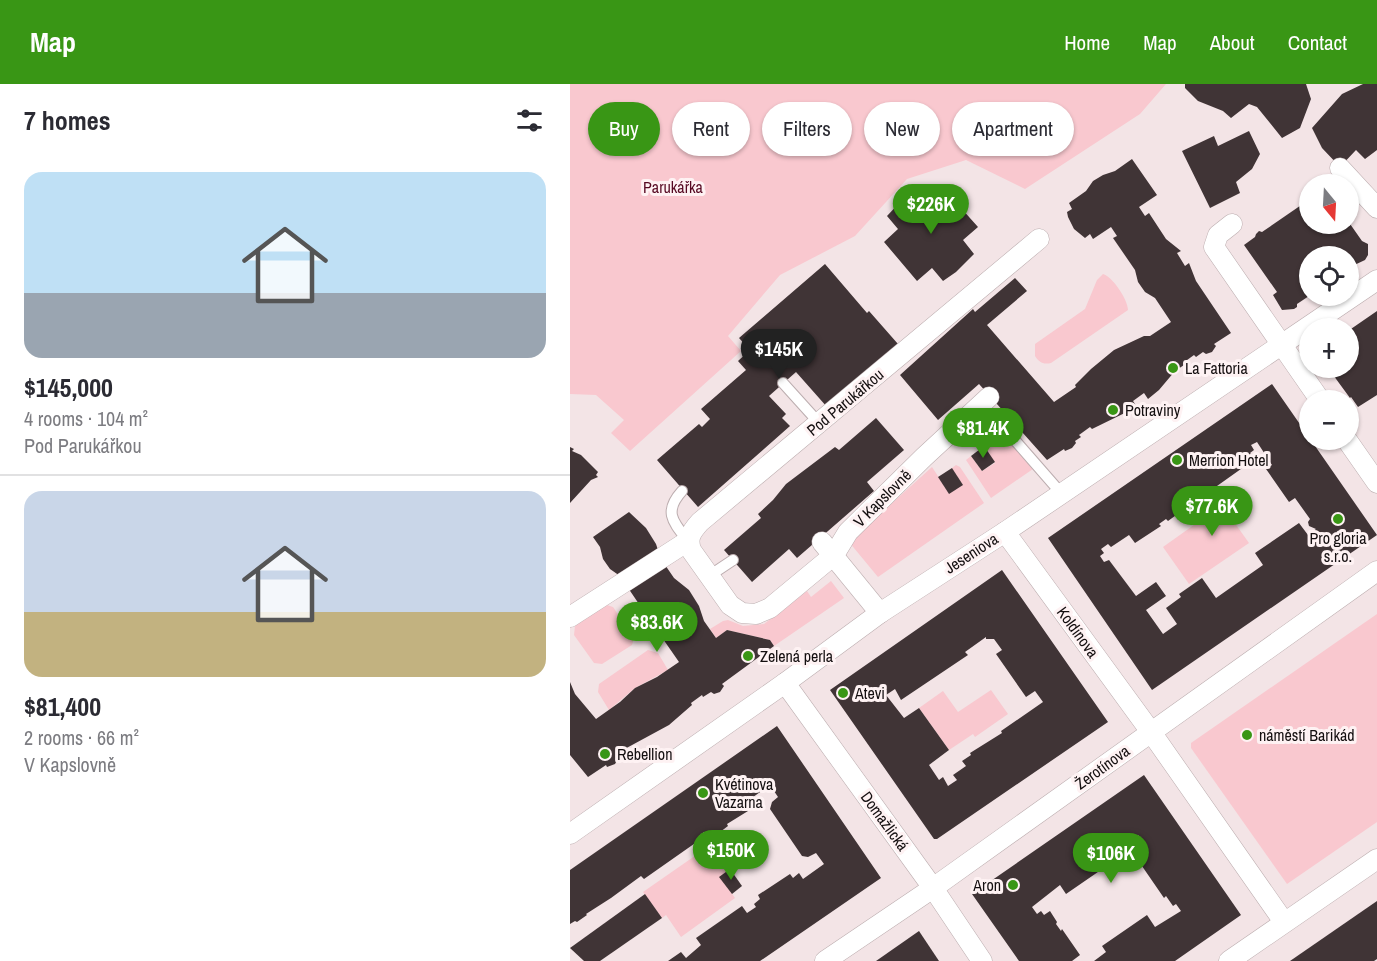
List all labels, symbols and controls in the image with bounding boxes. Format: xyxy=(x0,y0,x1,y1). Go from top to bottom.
text: Map xyxy=(30,23,76,61)
text: Home xyxy=(1064,28,1110,57)
text: Map xyxy=(1143,28,1177,57)
text: About xyxy=(1210,28,1255,57)
text: Contact xyxy=(1288,28,1347,57)
chip: Buy xyxy=(588,102,660,156)
chip: Rent xyxy=(672,102,750,156)
chip: Filters xyxy=(762,102,852,156)
chip: New xyxy=(864,102,940,156)
chip: Apartment xyxy=(952,102,1074,156)
text: 7 homes xyxy=(24,103,111,138)
icon: filters xyxy=(513,104,546,137)
north arrow xyxy=(1299,174,1359,234)
map controls xyxy=(1299,174,1359,450)
park label: Parukářka xyxy=(643,176,704,198)
pin: $226K xyxy=(889,184,973,235)
text: $226K xyxy=(907,190,955,217)
icon: home xyxy=(231,211,339,319)
button: locate xyxy=(1299,246,1359,306)
button: + xyxy=(1299,318,1359,378)
pin: $145K xyxy=(737,329,821,380)
text: $145K xyxy=(755,335,803,362)
place label: La Fattoria xyxy=(1185,357,1249,379)
marker: La Fattoria xyxy=(1166,361,1180,375)
street label: Pod Parukářkou xyxy=(802,363,888,441)
text: $145,000 xyxy=(24,370,113,405)
button: − xyxy=(1299,390,1359,450)
place label: Potraviny xyxy=(1125,399,1181,421)
marker: Potraviny xyxy=(1106,403,1120,417)
text: 4 rooms · 104 m² xyxy=(24,405,148,432)
pin: $81.4K xyxy=(934,408,1032,459)
text: $81.4K xyxy=(957,414,1009,441)
text: Pod Parukářkou xyxy=(24,432,142,459)
place label: Merrion Hotel xyxy=(1189,449,1269,471)
marker: Merrion Hotel xyxy=(1170,453,1184,467)
street label: V Kapslovně xyxy=(848,464,916,532)
pin: $77.6K xyxy=(1163,486,1261,537)
text: $77.6K xyxy=(1186,492,1238,519)
marker: Pro gloria s.r.o. xyxy=(1331,512,1345,526)
street label: Jeseniova xyxy=(940,527,1003,579)
place label: Pro gloria s.r.o. xyxy=(1310,527,1367,567)
icon: home xyxy=(231,530,339,638)
pin: $83.6K xyxy=(608,602,706,653)
street label: Koldínova xyxy=(1052,602,1104,663)
text: $83.6K xyxy=(631,608,683,635)
place label: Zelená perla xyxy=(760,645,834,667)
marker: Zelená perla xyxy=(741,649,755,663)
place label: Atevi xyxy=(854,682,885,704)
marker: Atevi xyxy=(836,686,850,700)
text: $81,400 xyxy=(24,689,101,724)
text: 2 rooms · 66 m² xyxy=(24,724,139,751)
place label: náměstí Barikád xyxy=(1259,724,1355,746)
marker: náměstí Barikád xyxy=(1240,728,1254,742)
street label: Žerotínova xyxy=(1070,739,1134,794)
place label: Rebellion xyxy=(617,743,672,765)
marker: Rebellion xyxy=(598,747,612,761)
text: V Kapslovně xyxy=(24,751,116,778)
place label: Kvétinova Vazarna xyxy=(715,773,774,813)
marker: Kvétinova Vazarna xyxy=(696,786,710,800)
street label: Domažlická xyxy=(856,787,914,856)
pin: $150K xyxy=(689,830,773,881)
pin: $106K xyxy=(1069,833,1153,884)
text: $150K xyxy=(707,836,755,863)
text: $106K xyxy=(1087,839,1135,866)
place label: Aron xyxy=(972,874,1001,896)
marker: Aron xyxy=(1006,878,1020,892)

